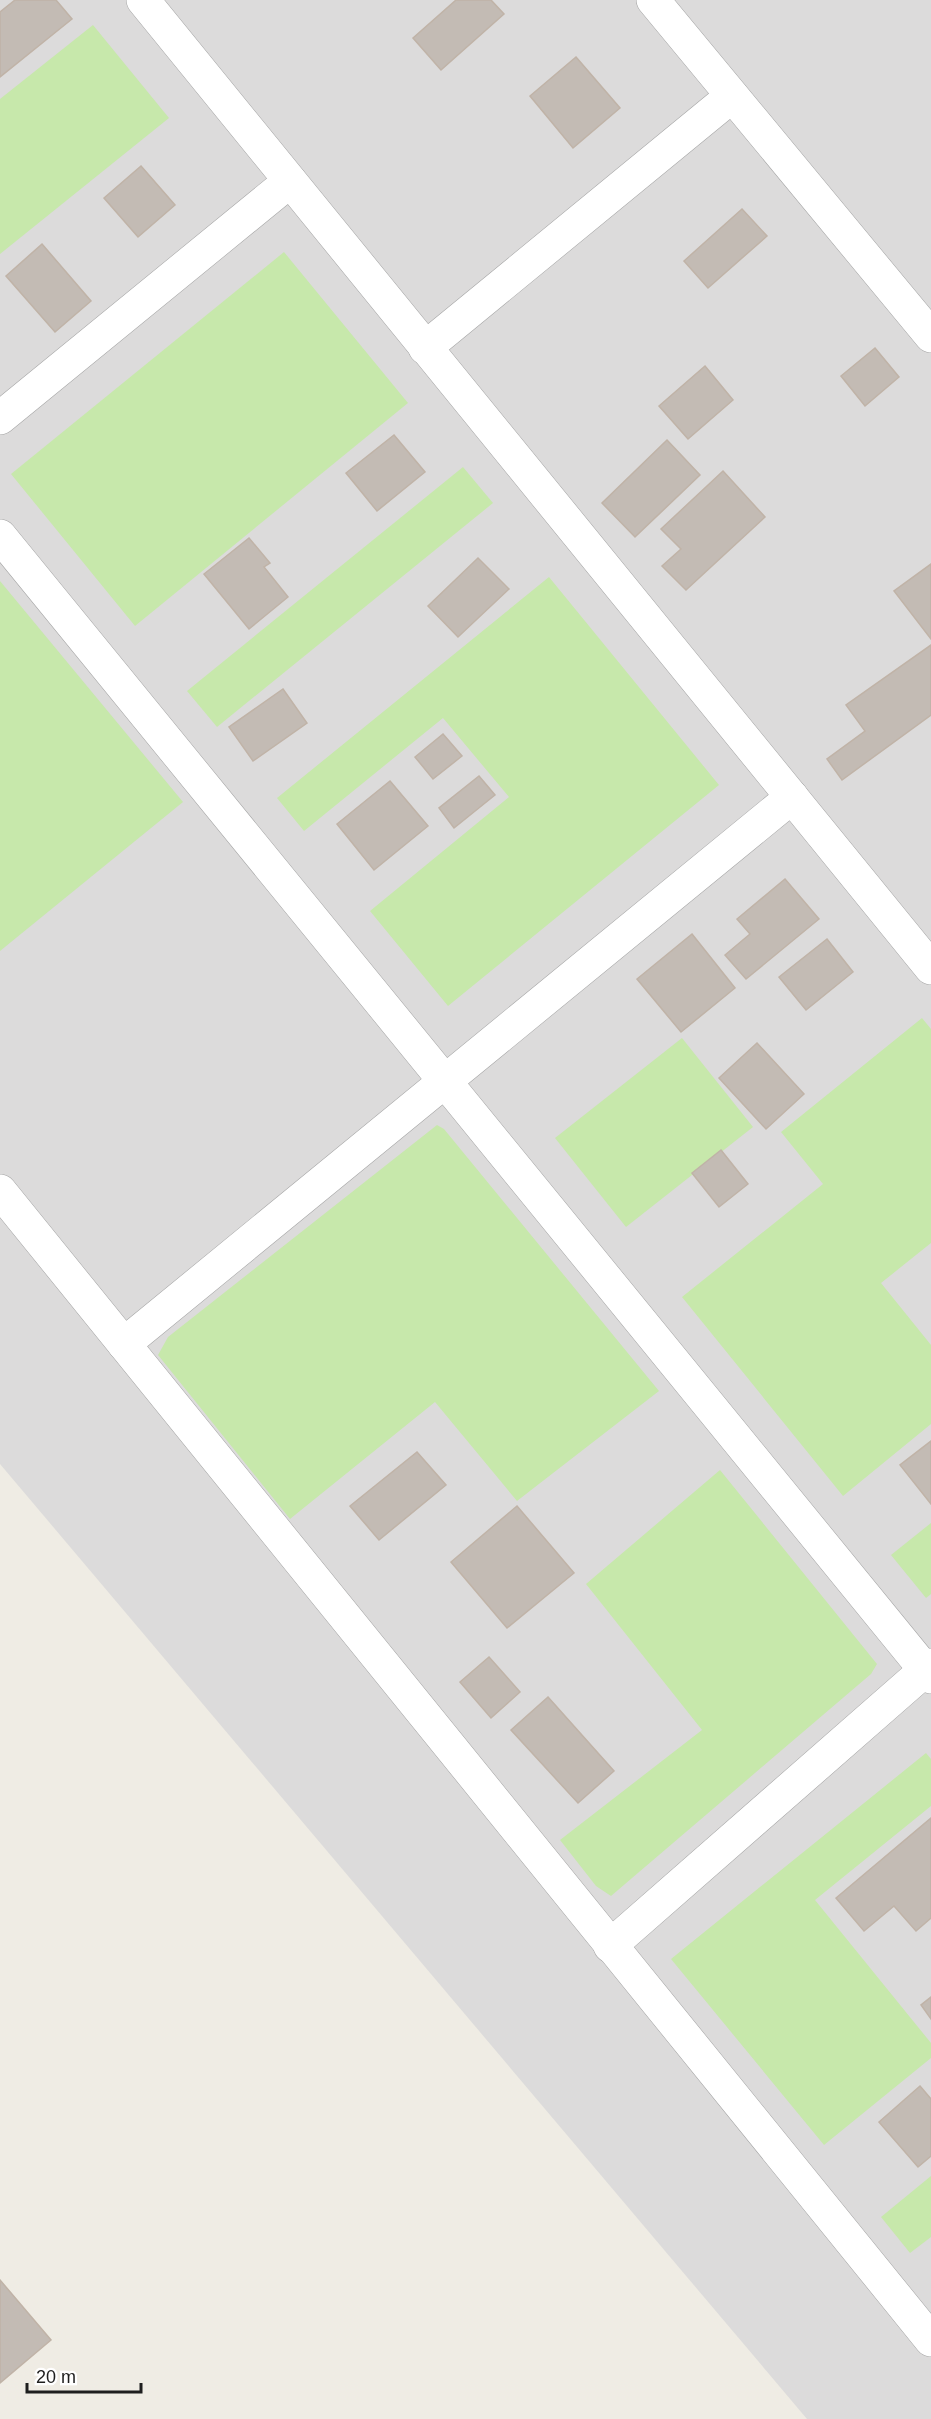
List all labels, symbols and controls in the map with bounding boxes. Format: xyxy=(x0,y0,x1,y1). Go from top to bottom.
scale bar xyxy=(27,2356,141,2394)
text: 20 m xyxy=(36,2367,76,2387)

